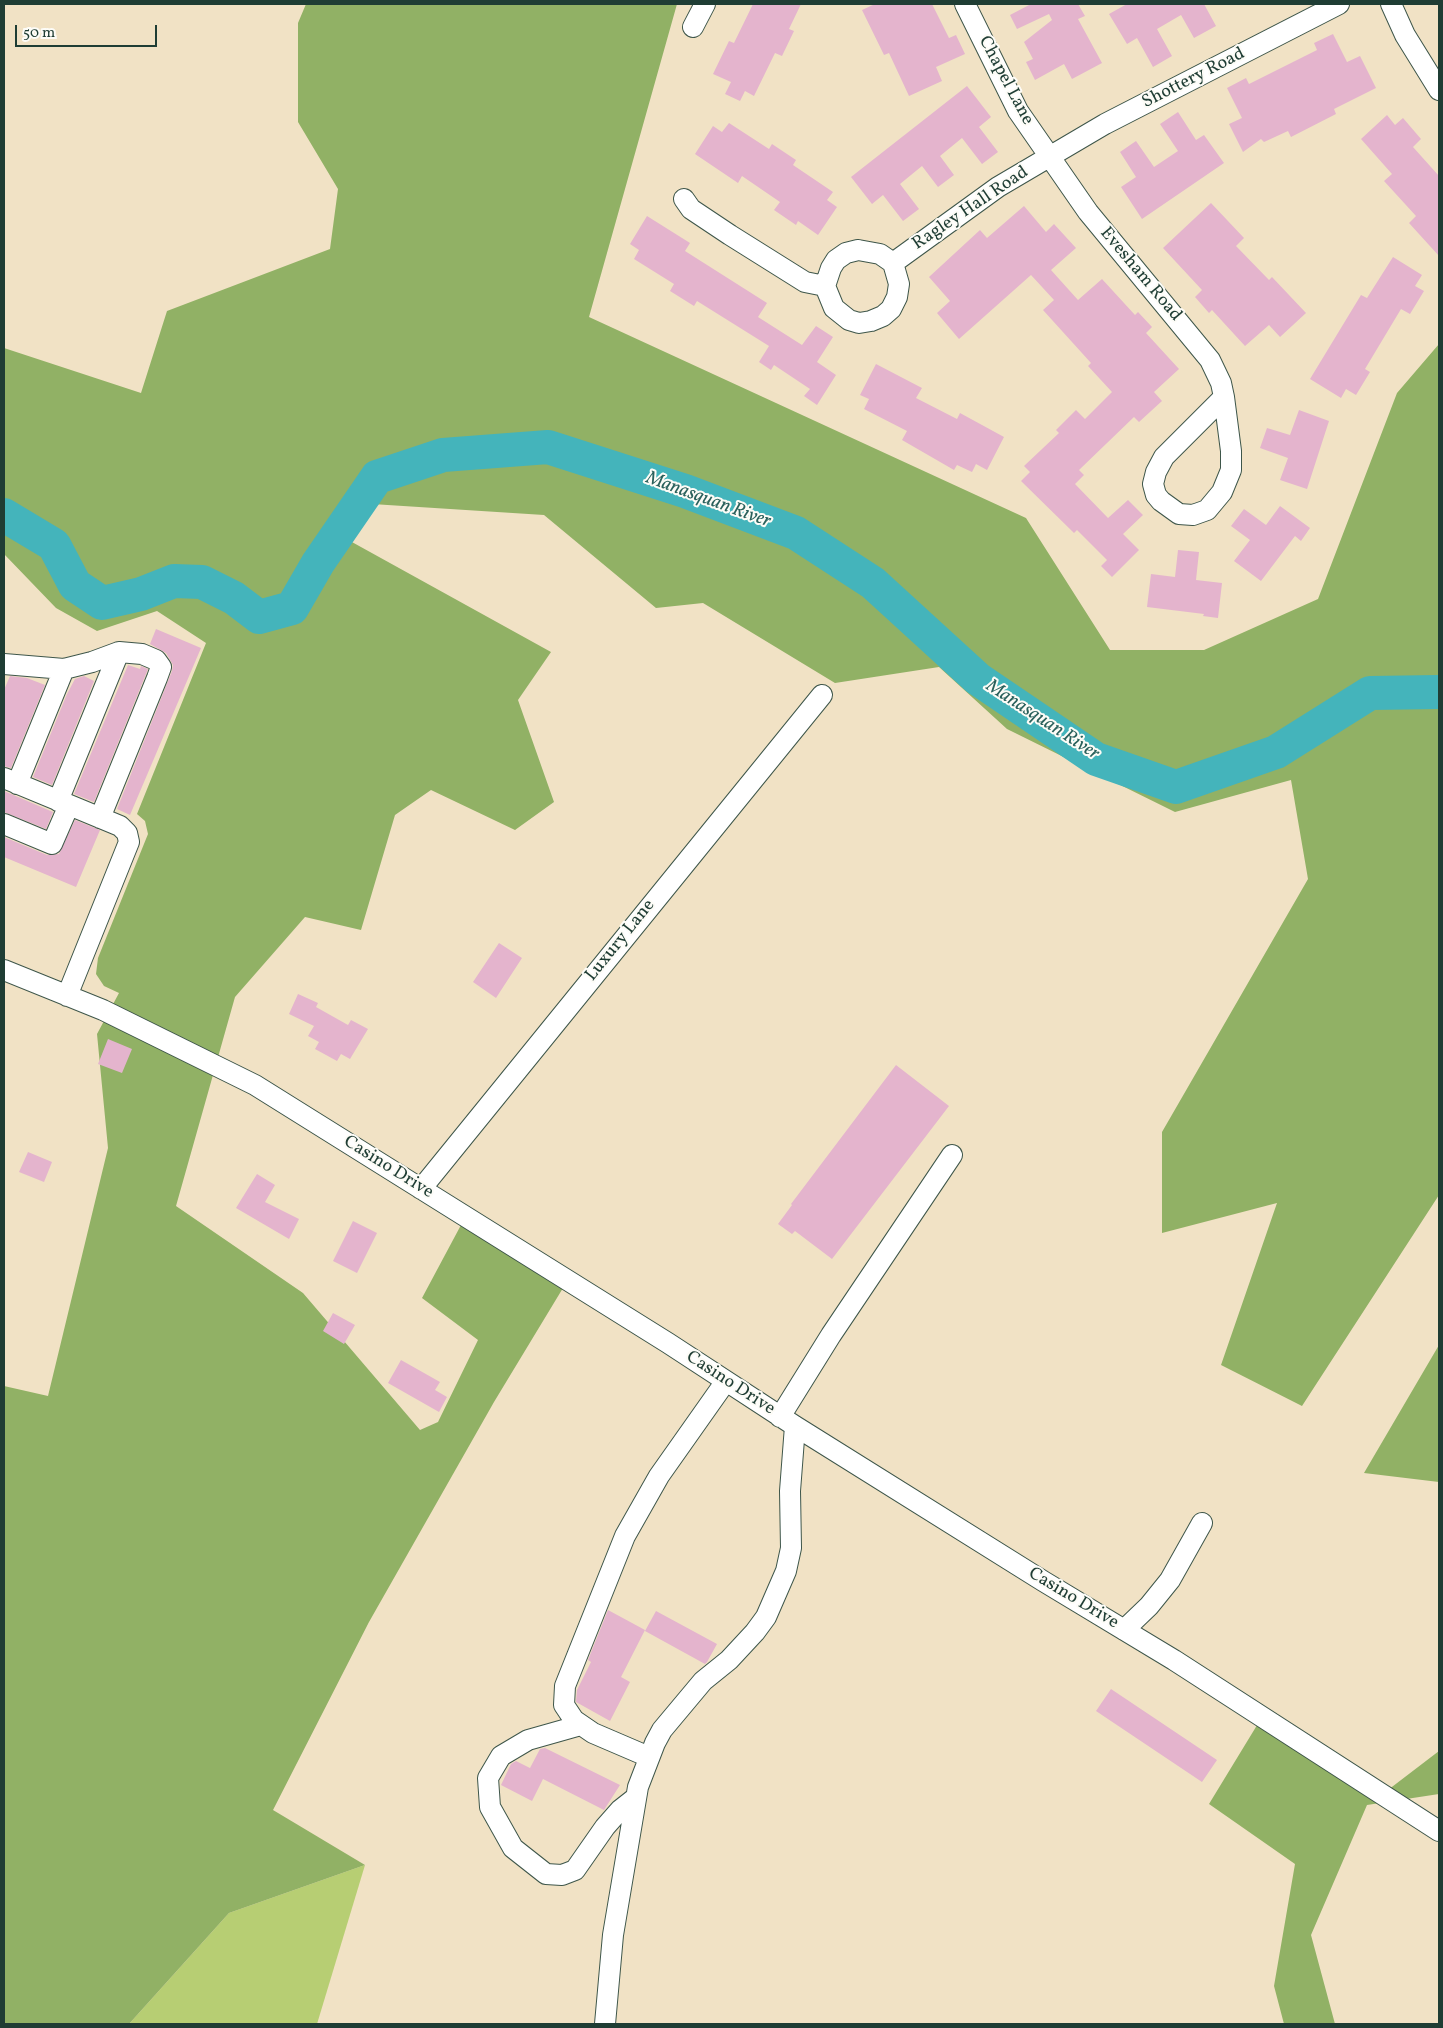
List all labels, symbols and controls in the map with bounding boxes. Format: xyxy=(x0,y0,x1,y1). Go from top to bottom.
scale bar xyxy=(18,15,160,47)
text: 50 m xyxy=(23,23,55,44)
street label: Chapel Lane xyxy=(973,33,1037,129)
street label: Shottery Road xyxy=(1139,44,1249,114)
street label: Ragley Hall Road xyxy=(909,162,1033,256)
street label: Evesham Road xyxy=(1094,224,1186,326)
water label: Manasquan River xyxy=(643,468,773,534)
water label: Manasquan River xyxy=(981,676,1103,766)
street label: Luxury Lane xyxy=(581,896,661,986)
street label: Casino Drive xyxy=(339,1132,437,1204)
street label: Casino Drive xyxy=(681,1347,779,1421)
street label: Casino Drive xyxy=(1024,1564,1122,1634)

